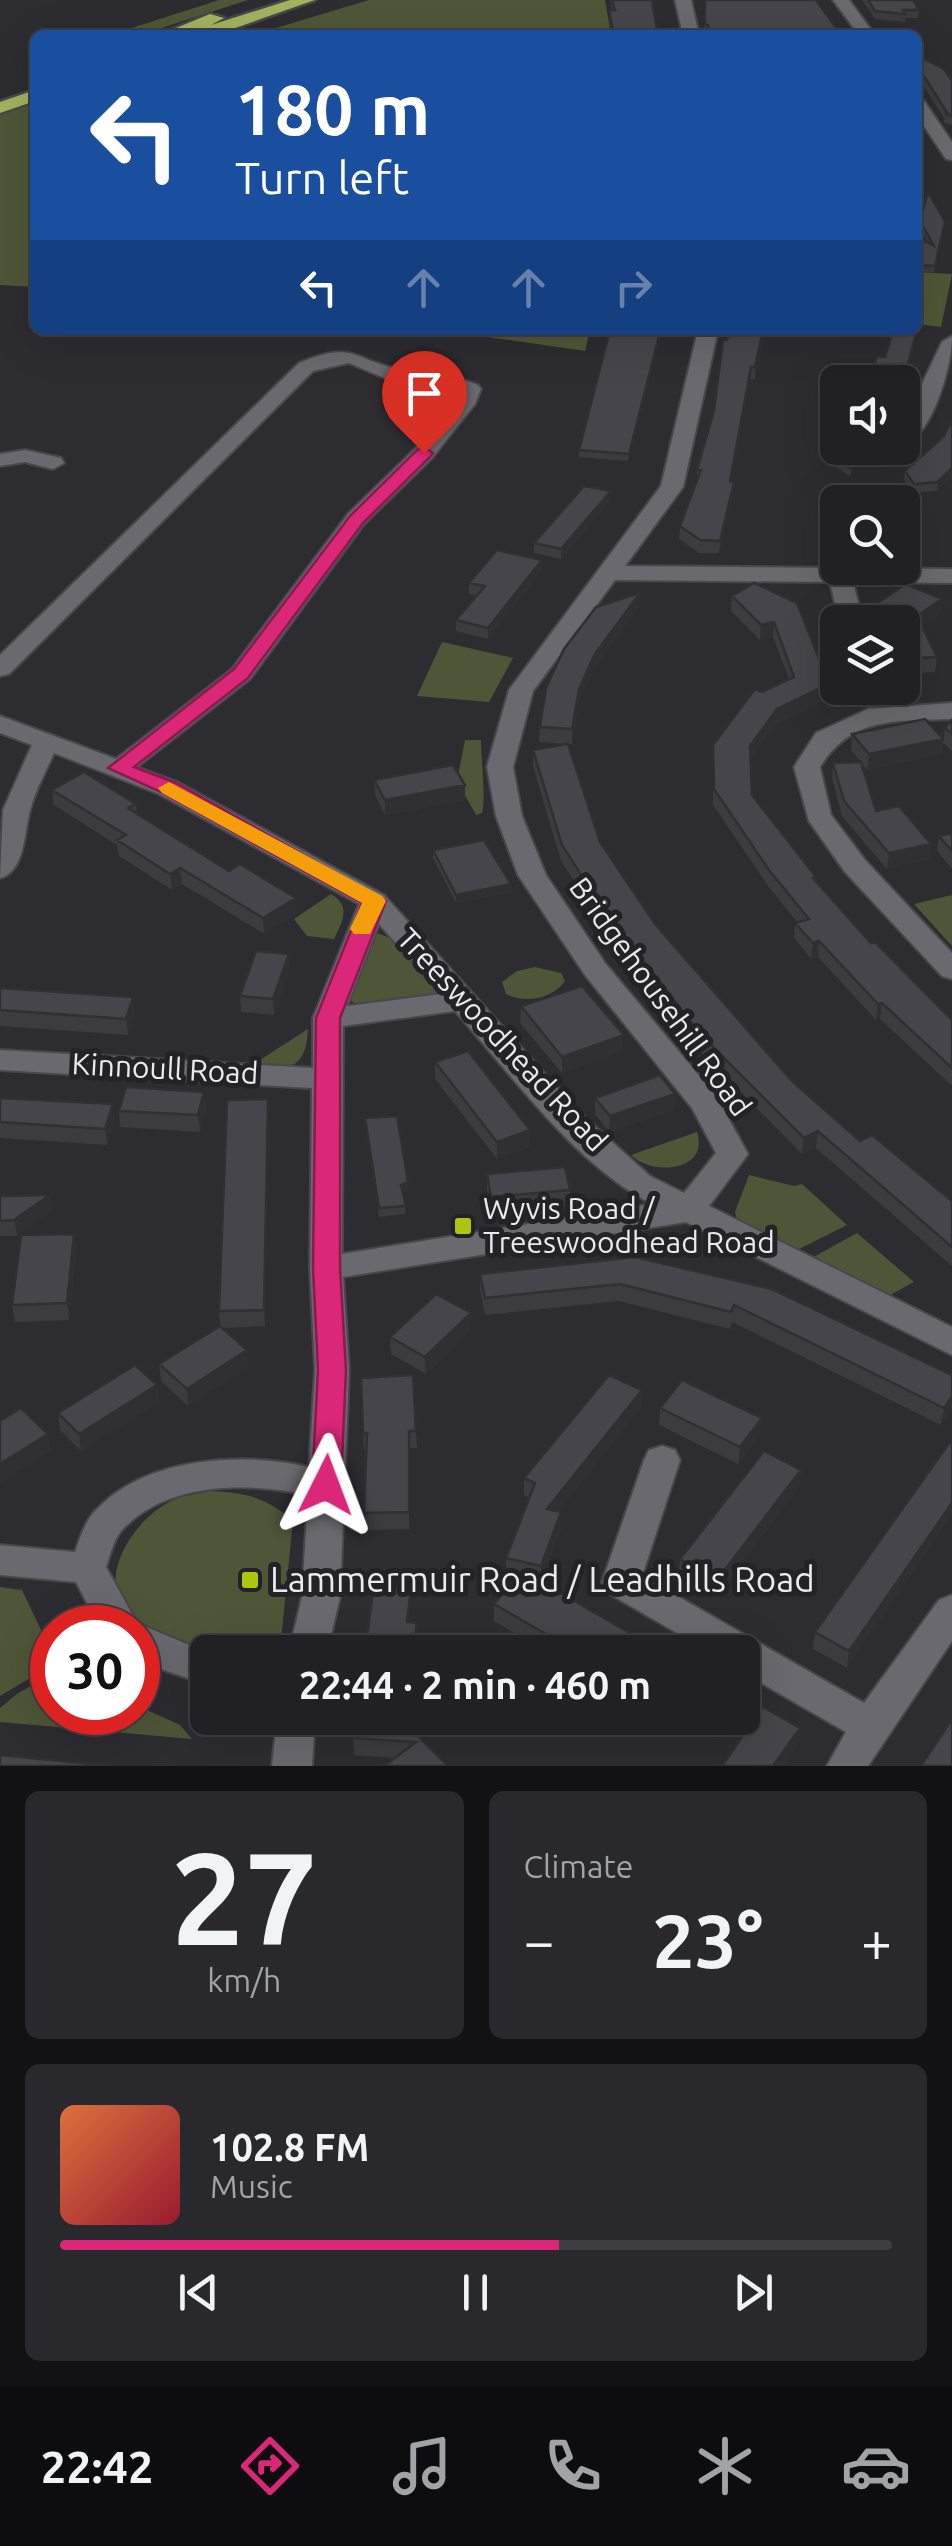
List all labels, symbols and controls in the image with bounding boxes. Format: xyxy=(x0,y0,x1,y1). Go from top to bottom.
icon: left xyxy=(70,70,200,200)
text: 180 m xyxy=(235,70,430,148)
text: Turn left xyxy=(235,152,409,203)
icon: left xyxy=(291,260,346,315)
icon: ahead xyxy=(396,260,451,315)
icon: ahead xyxy=(501,260,556,315)
icon: right xyxy=(606,260,661,315)
pin xyxy=(382,351,467,454)
map controls xyxy=(820,365,920,705)
button: sound xyxy=(820,365,920,465)
icon: arrive xyxy=(397,366,452,421)
button: search xyxy=(820,485,920,585)
button: layers xyxy=(820,605,920,705)
street label: Bridgehousehill Road xyxy=(563,870,759,1122)
street label: Treeswoodhead Road xyxy=(391,921,615,1158)
street label: Kinnoull Road xyxy=(71,1046,259,1090)
place label: Wyvis Road / Treeswoodhead Road xyxy=(483,1191,775,1259)
marker: Wyvis Road / Treeswoodhead Road xyxy=(452,1215,474,1237)
position arrow xyxy=(274,1433,378,1537)
place label: Lammermuir Road / Leadhills Road xyxy=(270,1559,815,1599)
marker: Lammermuir Road / Leadhills Road xyxy=(239,1569,261,1591)
speed limit sign: 30 xyxy=(30,1605,160,1735)
text: 22:44 · 2 min · 460 m xyxy=(299,1664,651,1706)
text: 27 xyxy=(171,1824,318,1970)
text: Climate xyxy=(524,1848,634,1884)
text: 23° xyxy=(652,1898,763,1982)
text: − xyxy=(524,1910,555,1971)
text: + xyxy=(861,1910,892,1971)
text: km/h xyxy=(207,1962,281,1998)
text: 102.8 FM xyxy=(210,2126,369,2168)
text: Music xyxy=(210,2168,293,2204)
icon: previous xyxy=(171,2265,226,2320)
icon: pause xyxy=(448,2265,503,2320)
icon: next xyxy=(726,2265,781,2320)
icon: directions xyxy=(235,2431,305,2501)
icon: music xyxy=(387,2431,457,2501)
icon: phone xyxy=(538,2431,608,2501)
icon: climate xyxy=(690,2431,760,2501)
icon: car xyxy=(841,2431,911,2501)
text: 22:42 xyxy=(41,2441,153,2492)

